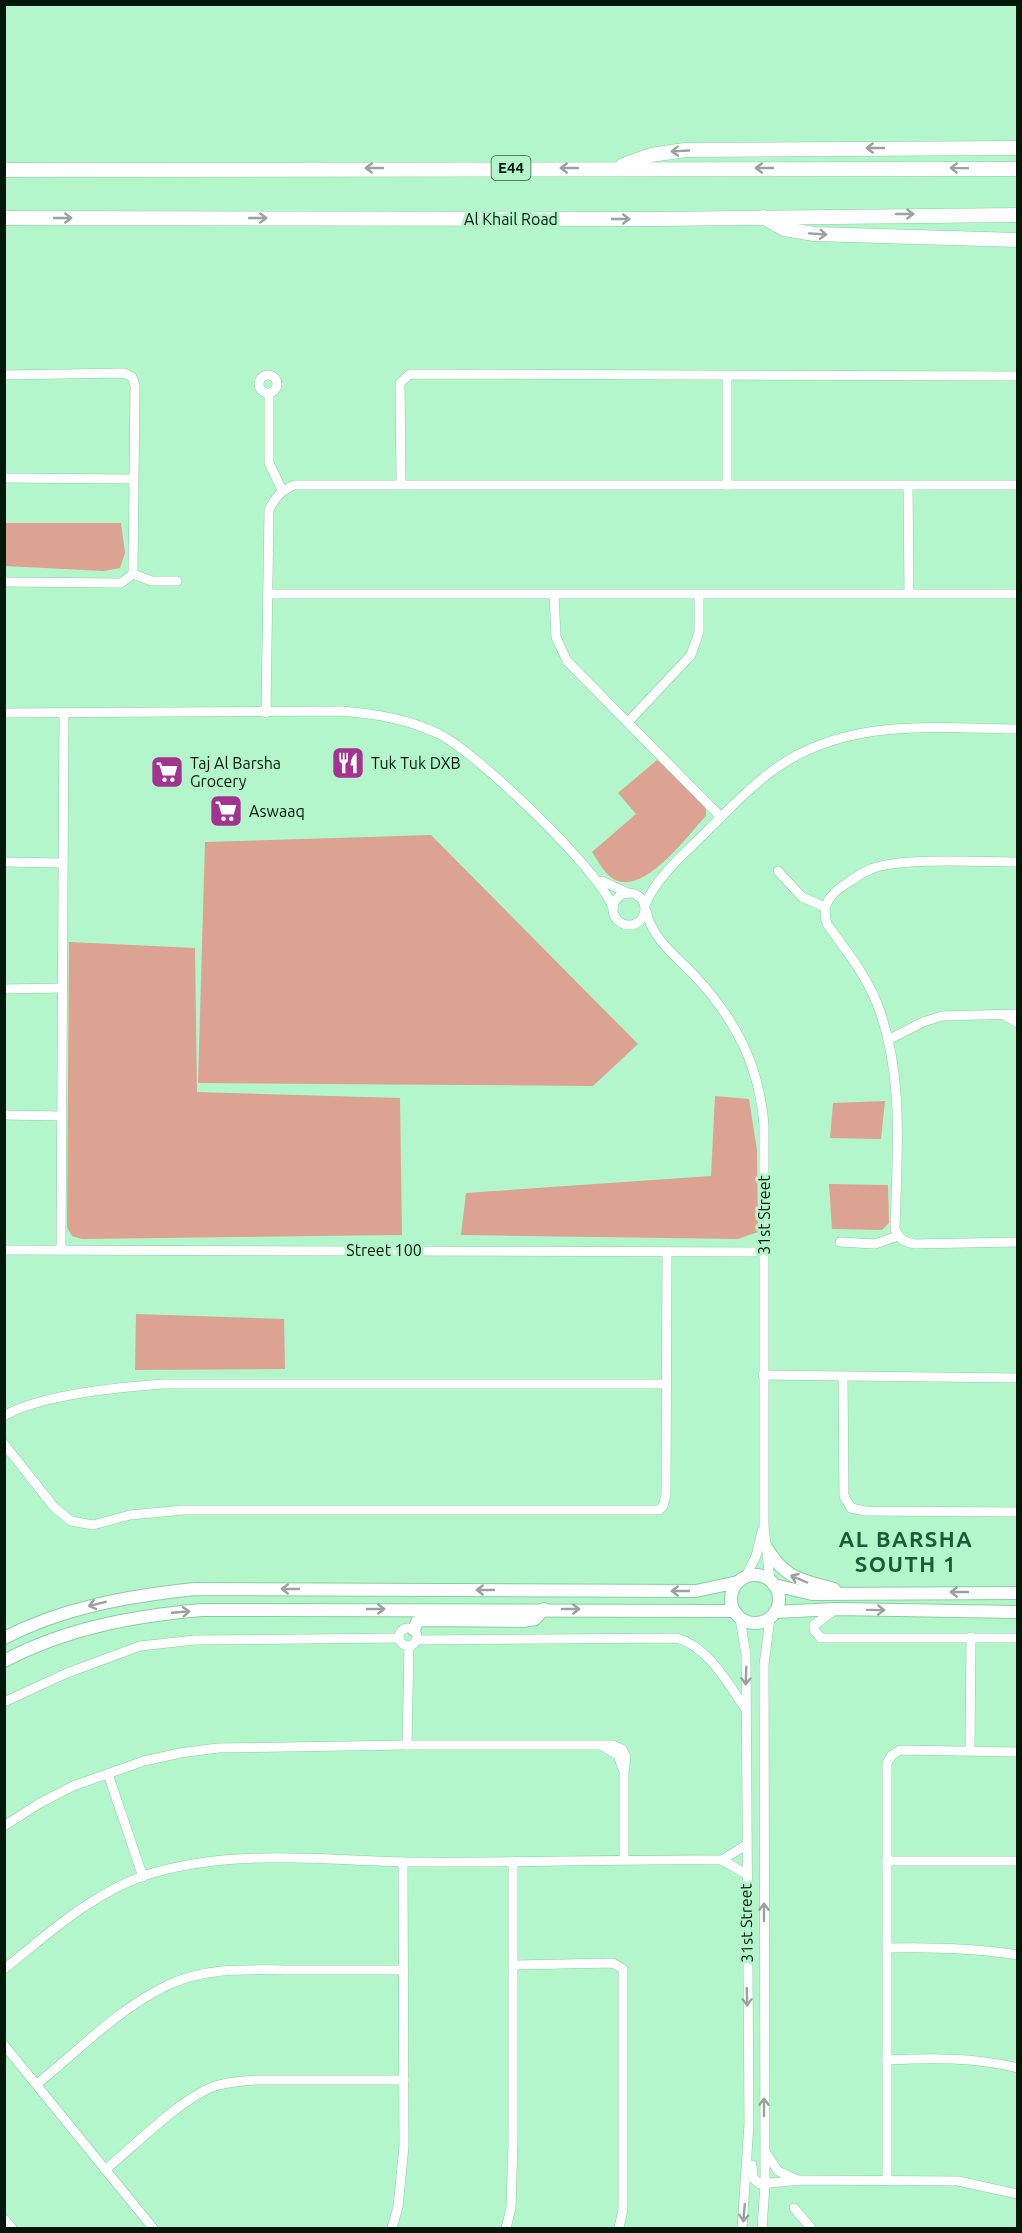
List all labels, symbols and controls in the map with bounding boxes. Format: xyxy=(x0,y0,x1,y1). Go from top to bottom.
one-way arrow xyxy=(866,142,886,154)
one-way arrow xyxy=(671,145,691,156)
road number: E44 xyxy=(492,156,530,180)
one-way arrow xyxy=(365,162,385,174)
one-way arrow xyxy=(560,162,580,174)
one-way arrow xyxy=(755,162,775,174)
one-way arrow xyxy=(950,162,970,174)
one-way arrow xyxy=(895,209,915,220)
street label: Al Khail Road xyxy=(464,210,558,228)
one-way arrow xyxy=(52,212,72,224)
one-way arrow xyxy=(247,212,267,224)
one-way arrow xyxy=(610,213,630,225)
one-way arrow xyxy=(807,228,827,239)
restaurant icon: Tuk Tuk DXB xyxy=(330,745,366,781)
supermarket icon: Taj Al Barsha Grocery xyxy=(149,754,185,790)
place label: Taj Al Barsha Grocery xyxy=(190,754,281,790)
place label: Tuk Tuk DXB xyxy=(371,754,461,772)
supermarket icon: Aswaaq xyxy=(208,793,244,829)
place label: Aswaaq xyxy=(249,802,305,820)
street label: 31st Street xyxy=(755,1174,773,1255)
street label: Street 100 xyxy=(346,1241,422,1259)
district label: AL BARSHA SOUTH 1 xyxy=(839,1526,973,1576)
one-way arrow xyxy=(791,1573,809,1584)
one-way arrow xyxy=(281,1583,301,1595)
one-way arrow xyxy=(476,1584,496,1596)
one-way arrow xyxy=(671,1585,691,1597)
one-way arrow xyxy=(950,1586,970,1598)
one-way arrow xyxy=(88,1599,107,1611)
one-way arrow xyxy=(365,1603,385,1615)
one-way arrow xyxy=(560,1603,580,1615)
one-way arrow xyxy=(865,1604,885,1616)
one-way arrow xyxy=(171,1606,191,1617)
one-way arrow xyxy=(740,1665,752,1685)
street label: 31st Street xyxy=(736,1882,756,1963)
one-way arrow xyxy=(758,1903,770,1923)
one-way arrow xyxy=(741,1986,753,2006)
one-way arrow xyxy=(758,2098,770,2118)
one-way arrow xyxy=(738,2202,749,2222)

